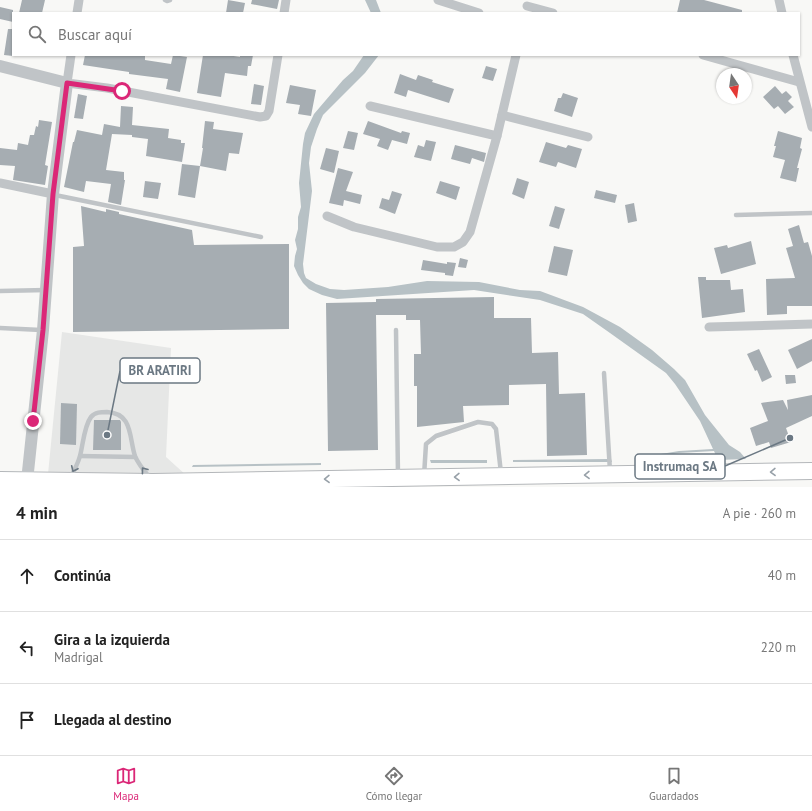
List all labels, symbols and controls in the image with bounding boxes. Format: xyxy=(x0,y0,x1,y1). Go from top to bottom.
search box xyxy=(12,12,800,56)
icon: search xyxy=(26,23,48,45)
text: Buscar aquí xyxy=(58,25,132,44)
north arrow xyxy=(716,68,752,104)
route start xyxy=(113,82,131,100)
callout: BR ARATIRI xyxy=(120,358,200,383)
text: BR ARATIRI xyxy=(129,362,191,379)
route end xyxy=(24,412,42,430)
callout: Instrumaq SA xyxy=(635,454,725,479)
text: Instrumaq SA xyxy=(643,458,717,475)
one-way arrow xyxy=(71,465,79,472)
one-way arrow xyxy=(141,467,148,474)
one-way arrow xyxy=(770,468,776,476)
one-way arrow xyxy=(584,471,590,479)
one-way arrow xyxy=(454,473,460,481)
one-way arrow xyxy=(324,475,330,483)
text: 4 min xyxy=(16,502,57,524)
text: A pie · 260 m xyxy=(723,505,796,522)
icon: ahead xyxy=(16,565,38,587)
text: Continúa xyxy=(54,566,111,585)
text: 40 m xyxy=(768,567,796,584)
text: Gira a la izquierda xyxy=(54,630,170,649)
icon: left xyxy=(16,637,38,659)
text: 220 m xyxy=(761,639,796,656)
text: Madrigal xyxy=(54,649,103,666)
icon: arrive xyxy=(16,709,38,731)
text: Llegada al destino xyxy=(54,710,172,729)
tab: Mapa xyxy=(113,765,139,803)
tab: Cómo llegar xyxy=(366,765,422,803)
tab: Guardados xyxy=(649,765,699,803)

